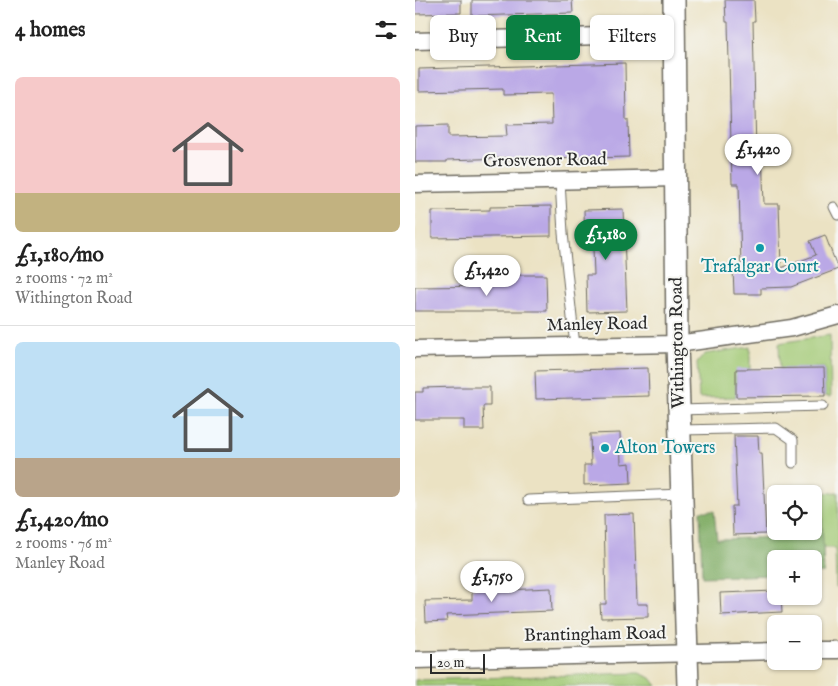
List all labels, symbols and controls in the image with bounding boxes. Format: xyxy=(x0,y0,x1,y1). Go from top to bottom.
chip: Buy xyxy=(430,15,496,60)
chip: Rent xyxy=(506,15,580,60)
chip: Filters xyxy=(590,15,674,60)
icon: filters xyxy=(372,16,400,44)
text: 4 homes xyxy=(15,17,85,44)
icon: home xyxy=(163,109,253,199)
pin: £1,420 xyxy=(717,134,799,176)
text: £1,420 xyxy=(736,140,780,160)
street label: Grosvenor Road xyxy=(483,148,607,174)
pin: £1,180 xyxy=(565,218,647,261)
text: £1,180 xyxy=(585,225,627,245)
text: £1,180/mo xyxy=(15,242,104,269)
marker: Trafalgar Court xyxy=(754,242,766,254)
pin: £1,420 xyxy=(446,254,528,297)
place label: Trafalgar Court xyxy=(701,256,819,279)
text: £1,420 xyxy=(465,261,509,281)
text: 2 rooms · 72 m² xyxy=(15,269,113,289)
street label: Withington Road xyxy=(665,276,691,409)
text: Withington Road xyxy=(15,289,132,309)
street label: Manley Road xyxy=(546,313,648,337)
icon: home xyxy=(163,375,253,465)
place label: Alton Towers xyxy=(614,437,715,460)
marker: Alton Towers xyxy=(599,442,611,454)
map controls xyxy=(767,485,822,670)
button: locate xyxy=(767,485,822,540)
text: £1,420/mo xyxy=(15,507,109,534)
text: 2 rooms · 76 m² xyxy=(15,534,112,554)
button: + xyxy=(767,550,822,605)
text: Manley Road xyxy=(15,554,105,574)
pin: £1,750 xyxy=(451,560,533,603)
text: £1,750 xyxy=(471,567,513,587)
button: − xyxy=(767,615,822,670)
street label: Brantingham Road xyxy=(524,622,667,648)
scale bar xyxy=(430,651,485,674)
text: 20 m xyxy=(437,654,464,672)

